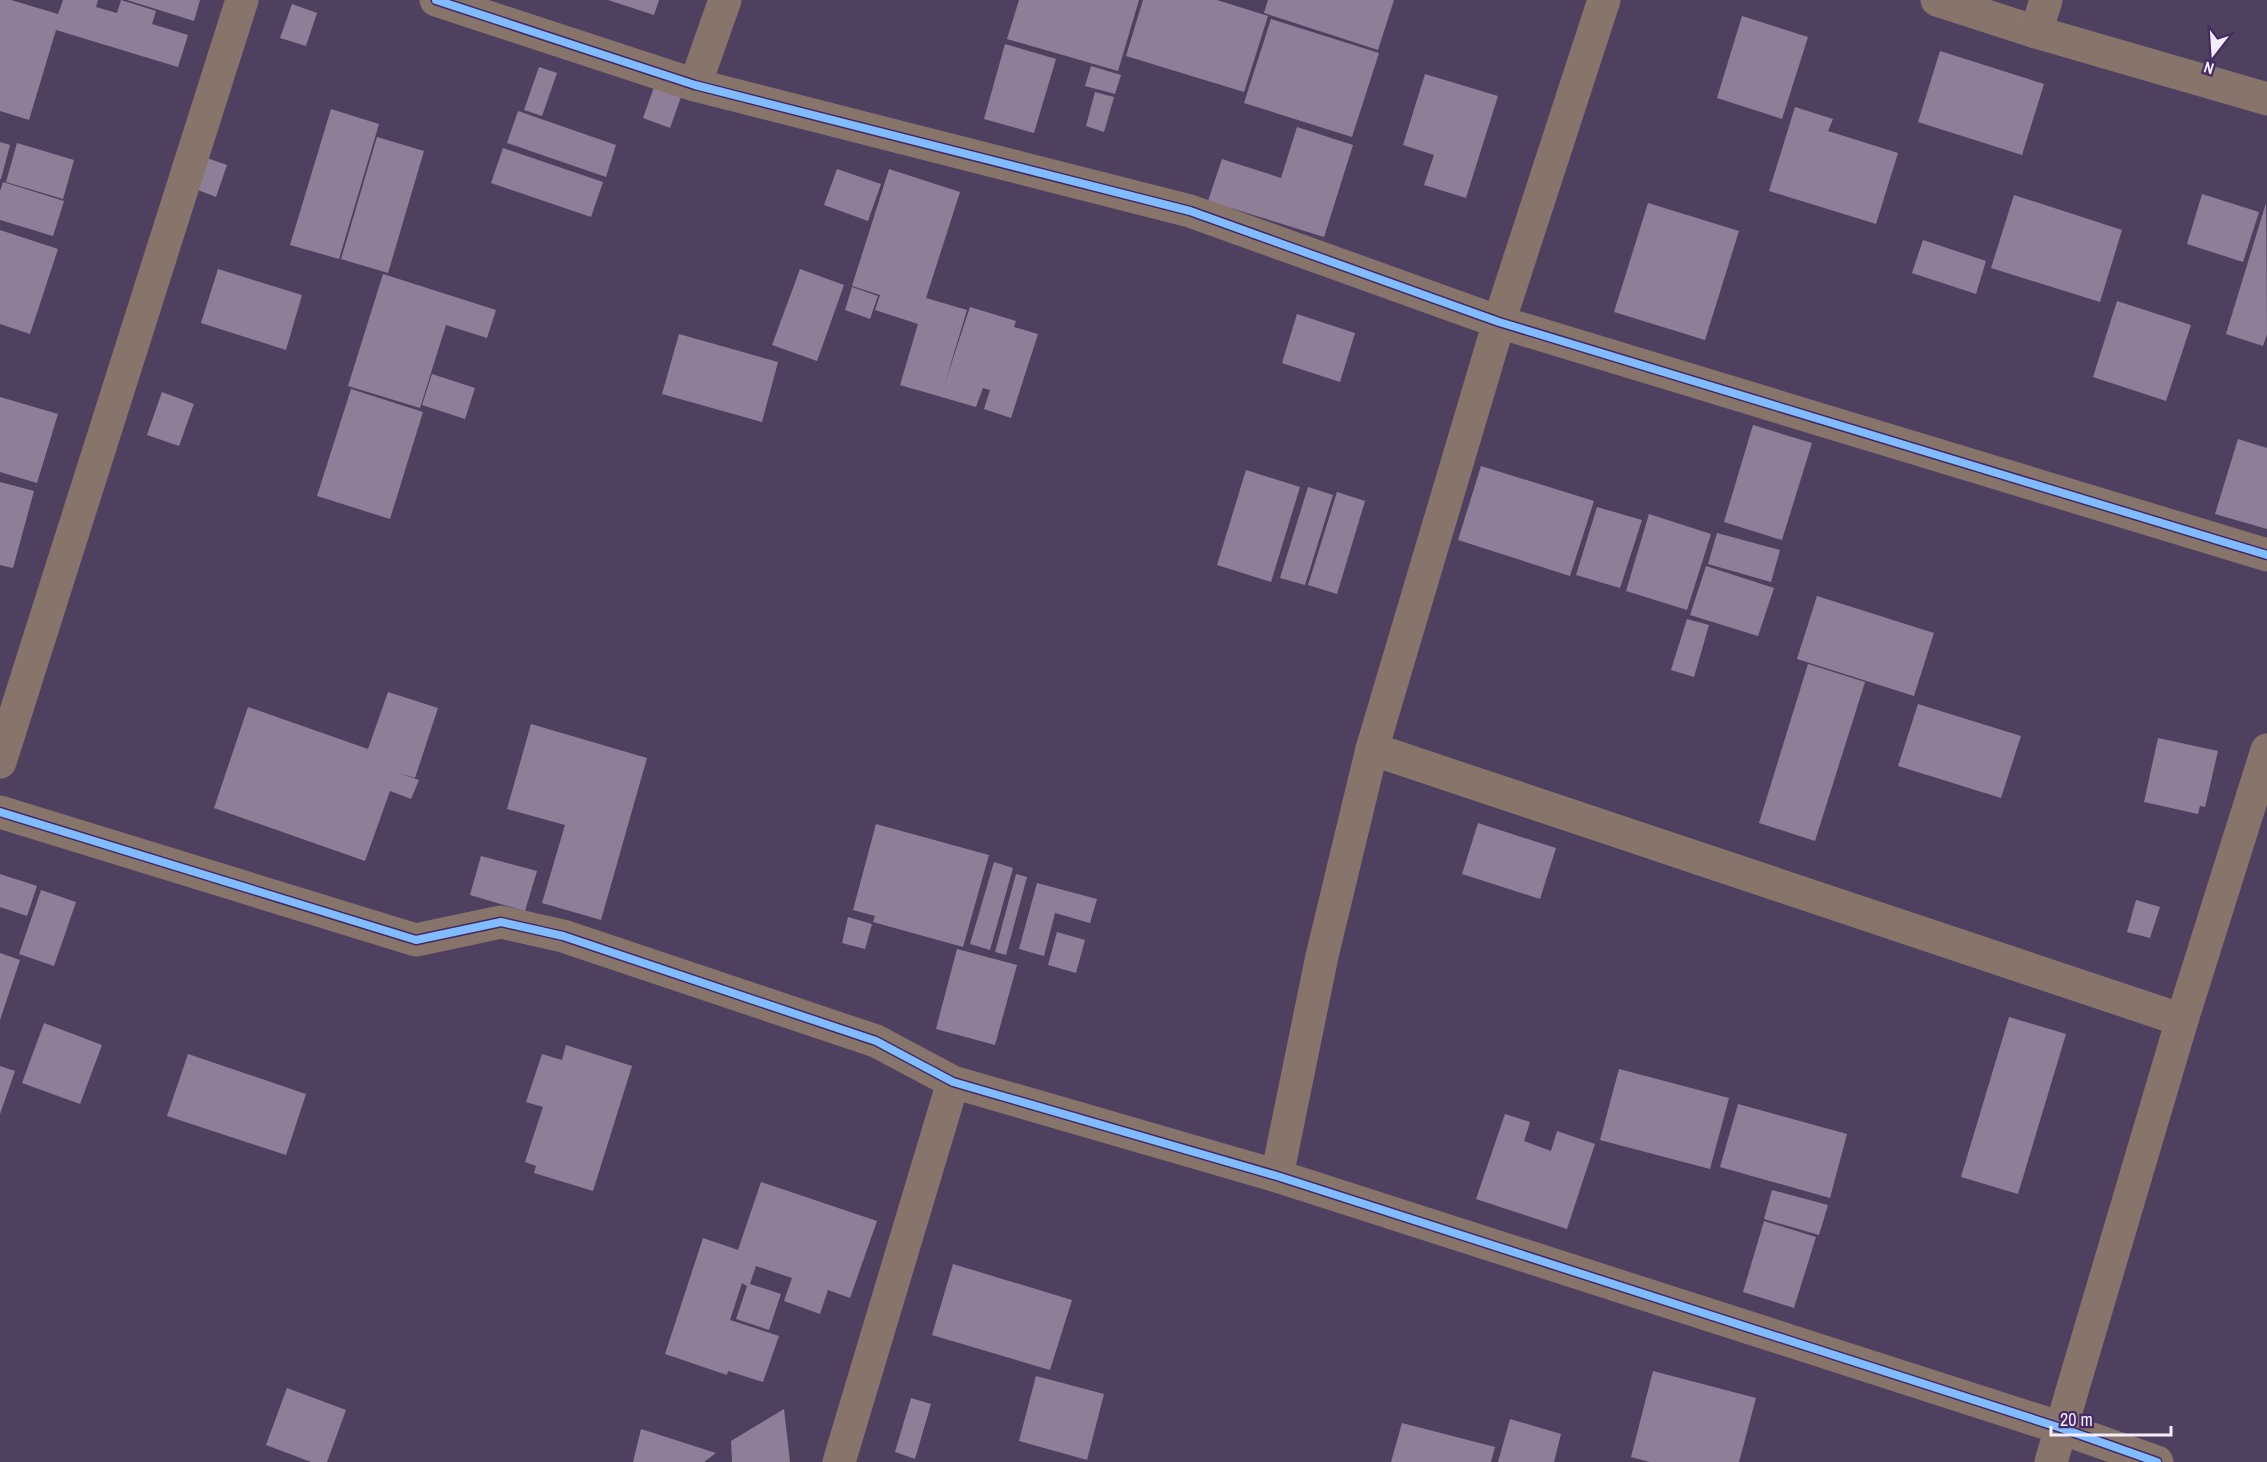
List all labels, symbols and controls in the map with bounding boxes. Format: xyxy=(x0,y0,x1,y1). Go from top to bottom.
north arrow xyxy=(2183,24,2243,84)
text: N xyxy=(2201,56,2216,80)
scale bar xyxy=(2051,1399,2171,1437)
text: 20 m xyxy=(2060,1407,2093,1432)

